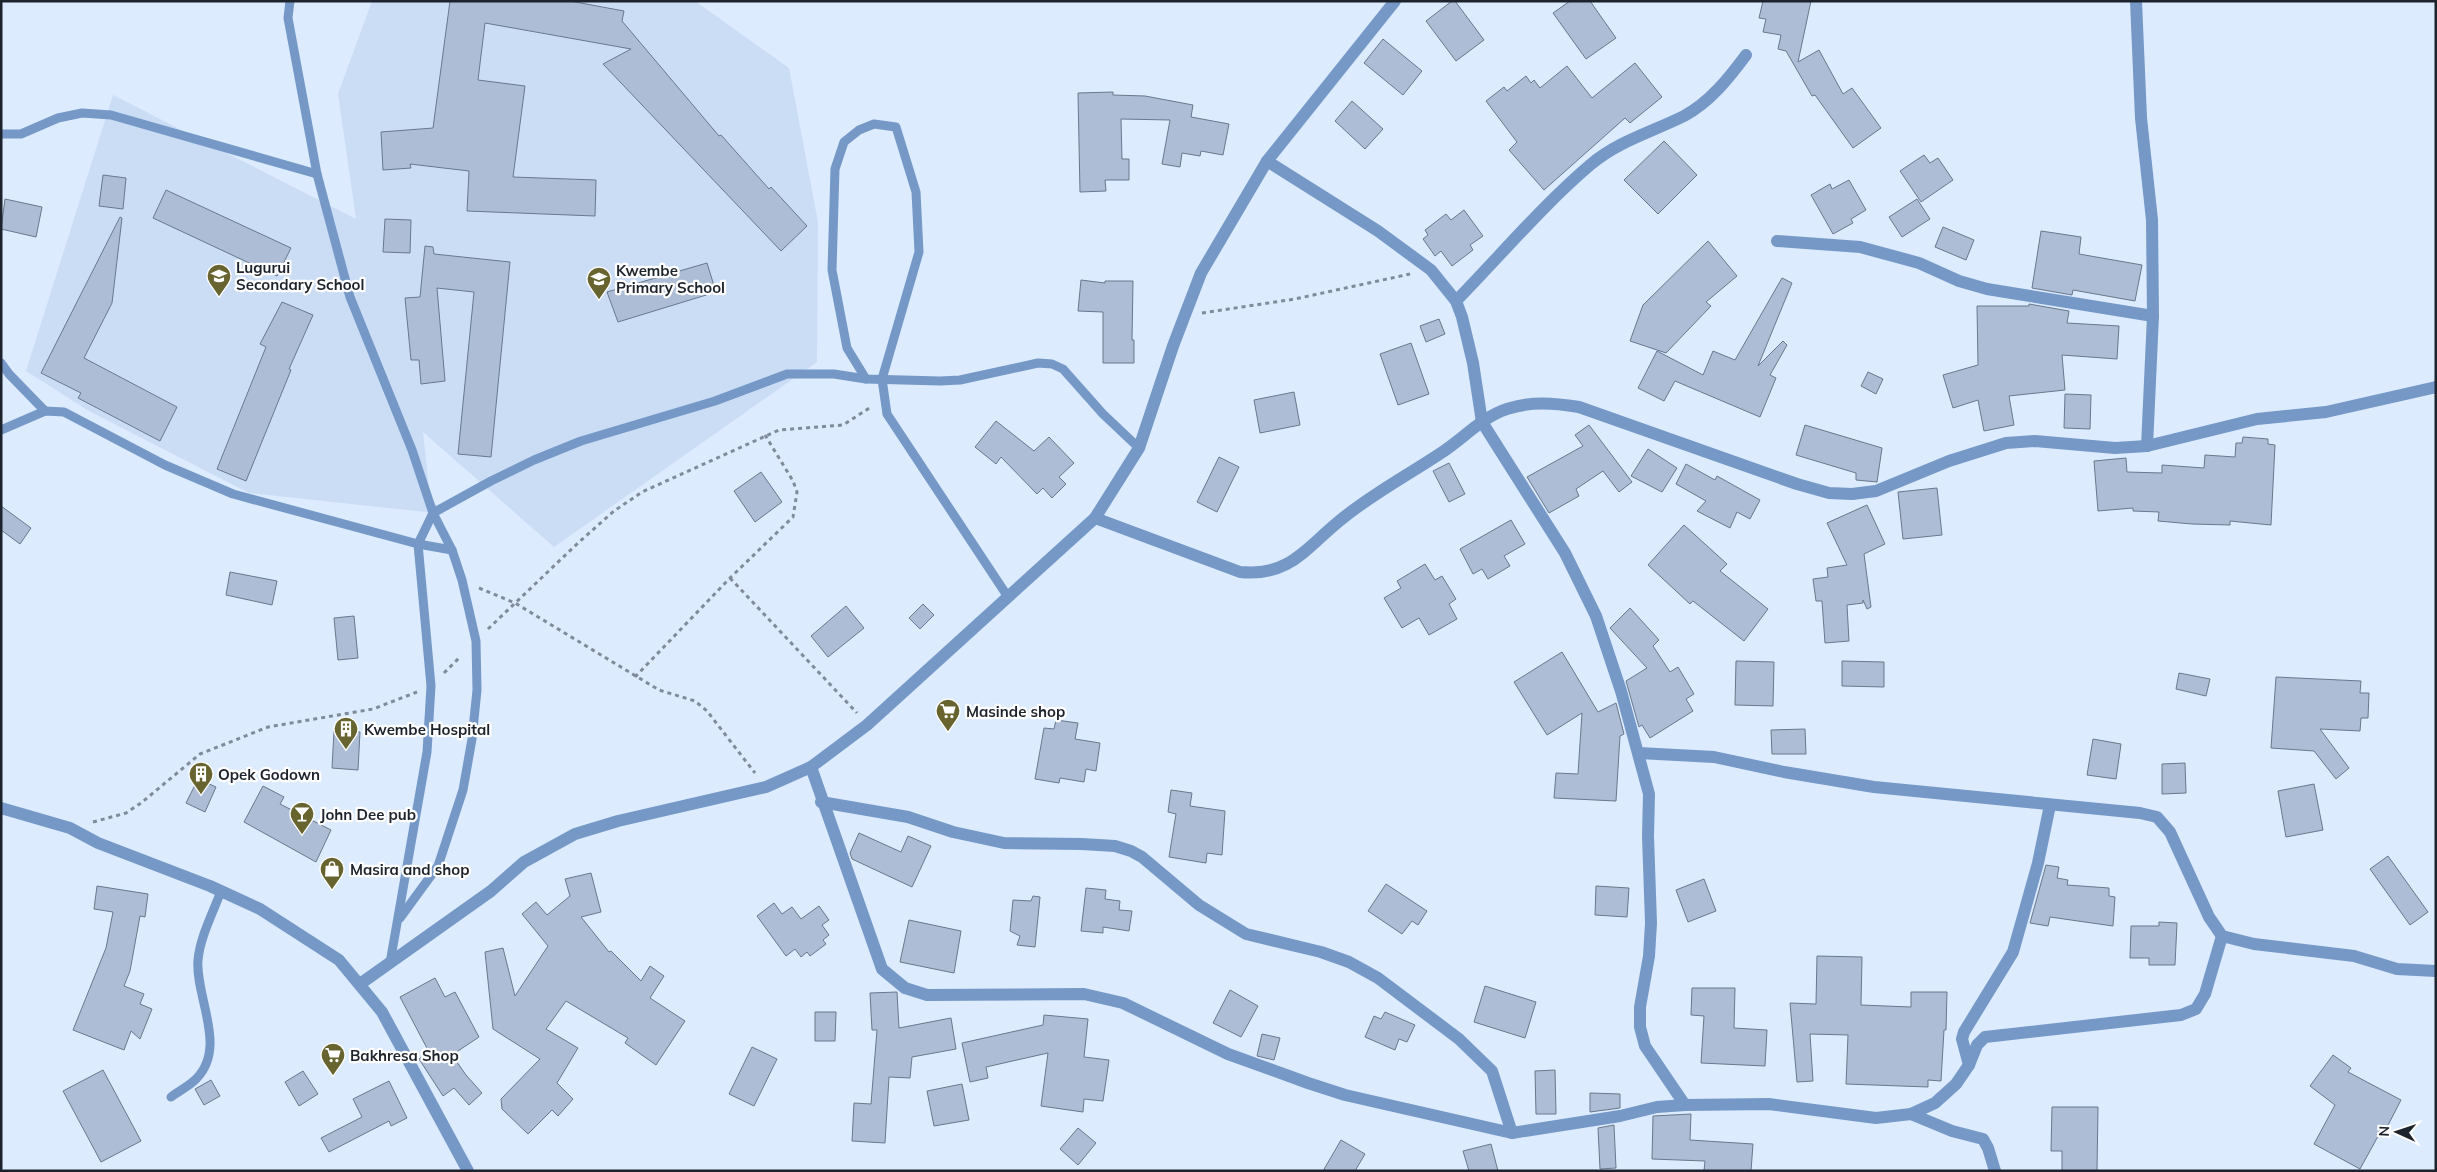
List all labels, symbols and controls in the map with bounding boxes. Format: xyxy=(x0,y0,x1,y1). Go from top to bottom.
place label: Lugurui Secondary School xyxy=(236,258,364,294)
place label: Kwembe Primary School xyxy=(616,261,725,297)
school or university icon: Lugurui Secondary School xyxy=(206,263,232,297)
school or university icon: Kwembe Primary School xyxy=(586,266,612,300)
supermarket icon: Masinde shop xyxy=(935,698,961,732)
place label: Masinde shop xyxy=(966,702,1065,721)
building icon: Kwembe Hospital xyxy=(333,716,359,750)
place label: Kwembe Hospital xyxy=(364,720,490,739)
building icon: Opek Godown xyxy=(188,761,214,795)
place label: Opek Godown xyxy=(218,765,320,784)
bar icon: John Dee pub xyxy=(289,801,315,835)
place label: John Dee pub xyxy=(320,805,416,824)
shop icon: Masira and shop xyxy=(319,856,345,890)
place label: Masira and shop xyxy=(350,860,470,879)
supermarket icon: Bakhresa Shop xyxy=(320,1042,346,1076)
place label: Bakhresa Shop xyxy=(350,1046,459,1065)
north arrow xyxy=(2372,1107,2422,1157)
text: N xyxy=(2375,1126,2393,1137)

